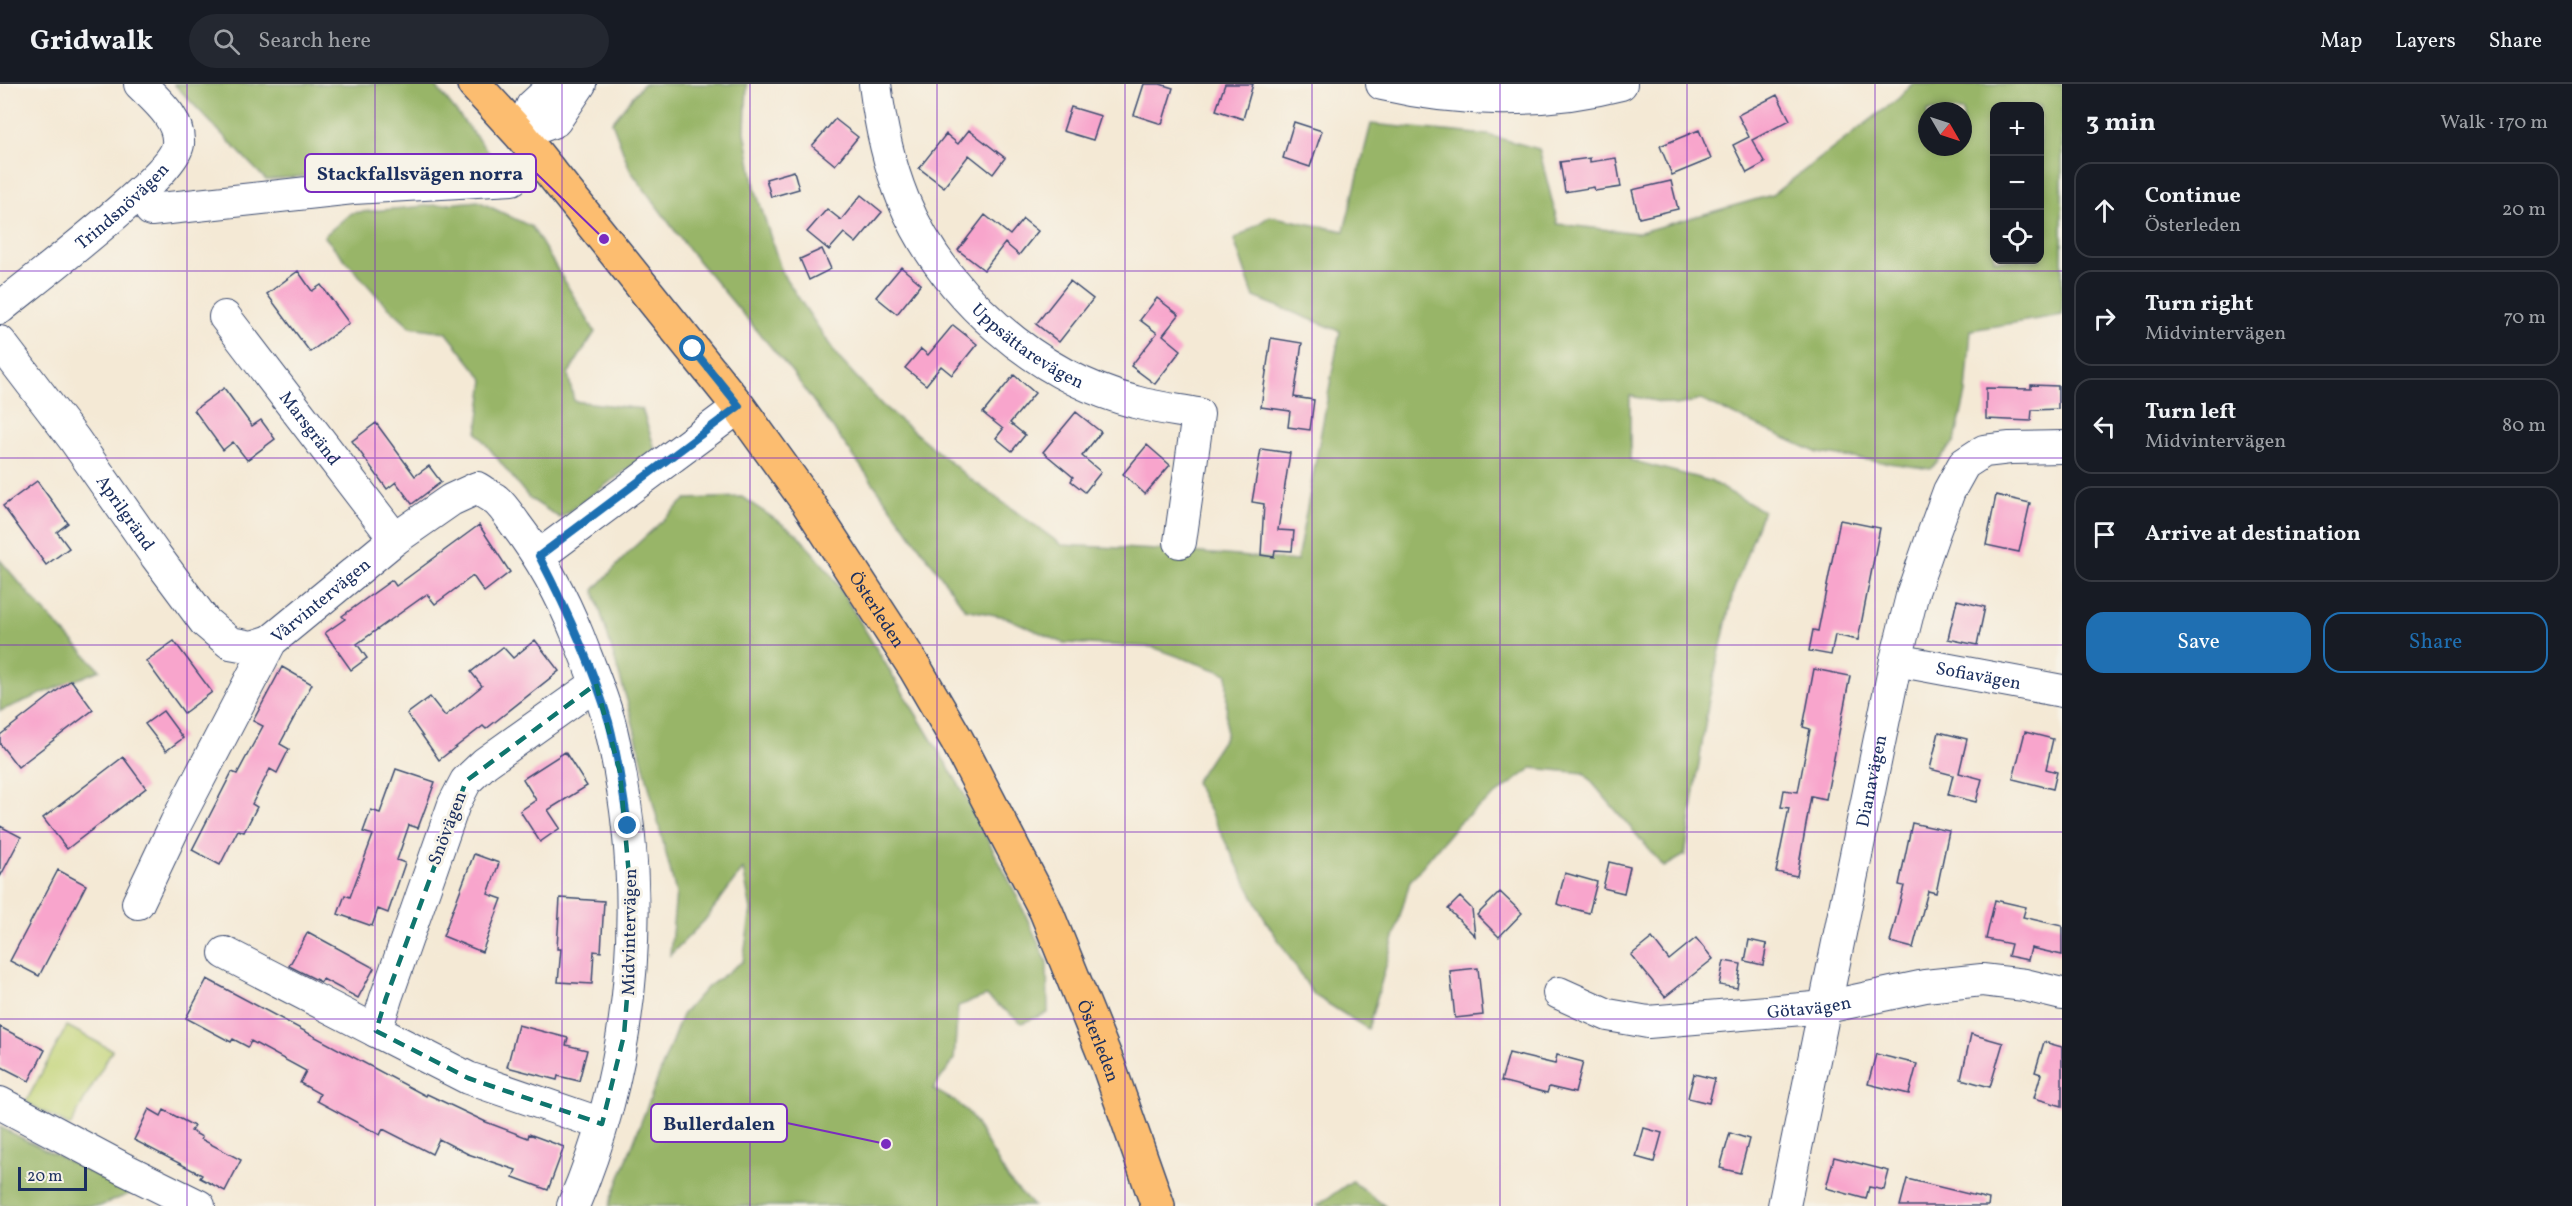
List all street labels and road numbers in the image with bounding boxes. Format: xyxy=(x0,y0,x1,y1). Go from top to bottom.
street label: Trindsnövägen xyxy=(71,158,176,257)
street label: Uppsättarevägen xyxy=(965,298,1088,396)
street label: Marsgränd xyxy=(272,387,345,471)
street label: Aprilgränd xyxy=(89,471,160,556)
street label: Vårvintervägen xyxy=(266,553,377,650)
street label: Österleden xyxy=(842,567,910,654)
street label: Sofiavägen xyxy=(1934,657,2023,697)
street label: Dianavägen xyxy=(1851,733,1894,830)
street label: Snövägen xyxy=(423,788,474,869)
street label: Midvintervägen xyxy=(617,868,644,996)
street label: Götavägen xyxy=(1766,991,1854,1026)
street label: Österleden xyxy=(1069,997,1125,1086)

